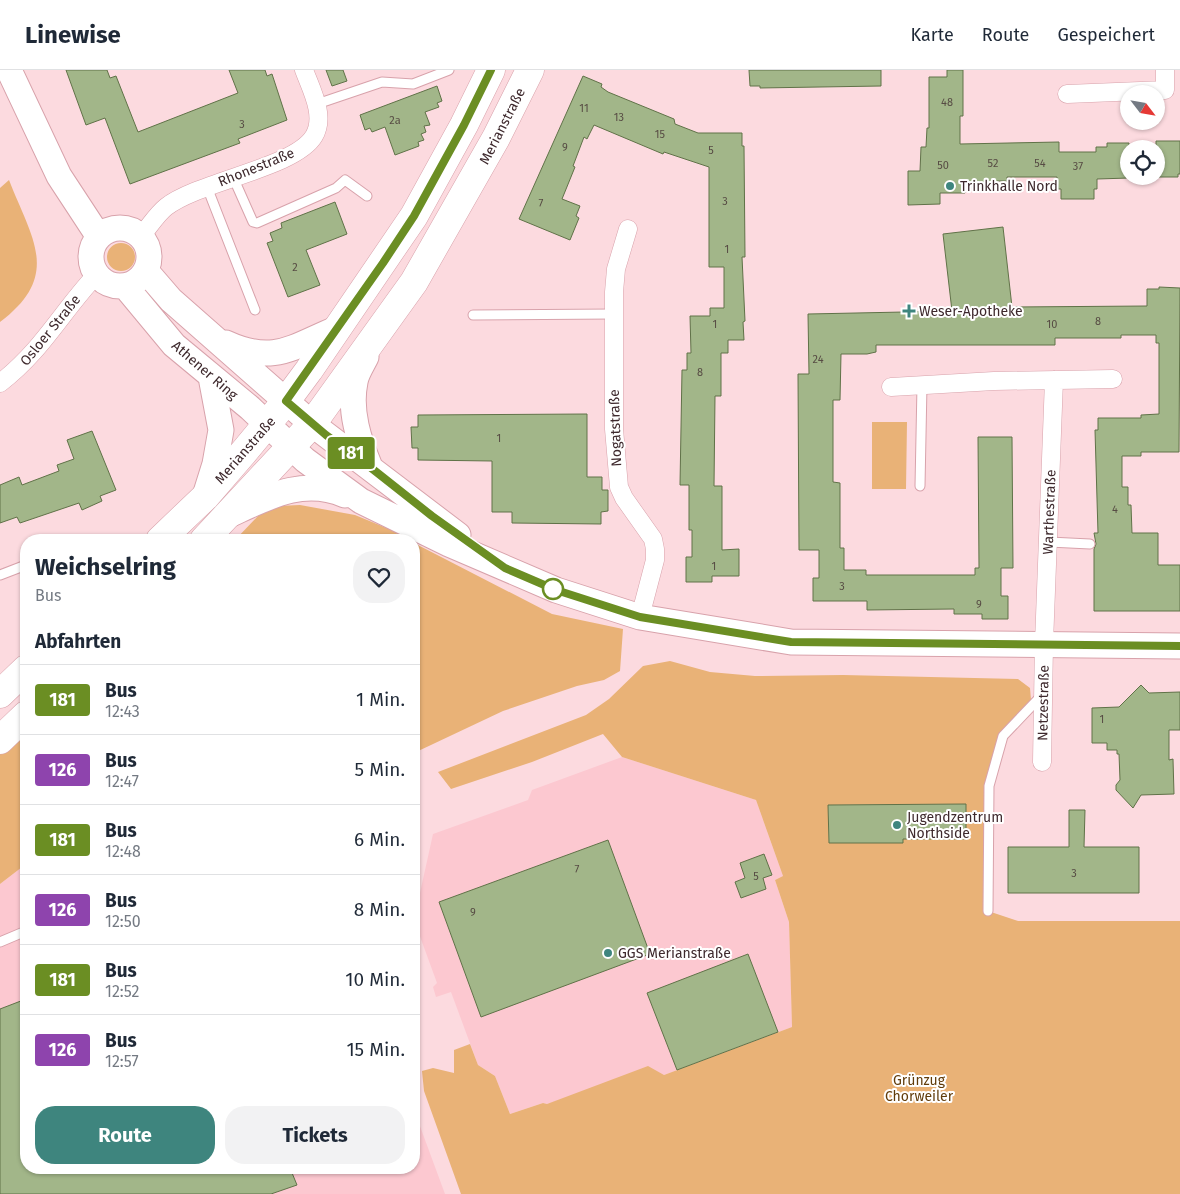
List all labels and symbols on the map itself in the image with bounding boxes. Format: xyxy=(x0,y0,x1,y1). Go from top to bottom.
street label: Merianstraße xyxy=(476,85,529,167)
north arrow xyxy=(1120,85,1165,130)
house number: 48 xyxy=(941,96,953,109)
house number: 11 xyxy=(579,102,589,115)
house number: 13 xyxy=(614,111,624,124)
house number: 2a xyxy=(389,114,401,127)
house number: 3 xyxy=(239,118,245,131)
house number: 15 xyxy=(655,128,666,141)
house number: 9 xyxy=(562,141,568,154)
street label: Rhonestraße xyxy=(216,144,297,190)
house number: 5 xyxy=(708,144,714,157)
house number: 52 xyxy=(988,157,998,170)
house number: 54 xyxy=(1034,157,1046,170)
house number: 50 xyxy=(937,159,949,172)
house number: 37 xyxy=(1073,160,1083,173)
place label: Trinkhalle Nord xyxy=(960,178,1058,195)
marker: Trinkhalle Nord xyxy=(944,180,956,192)
house number: 3 xyxy=(722,195,728,208)
house number: 7 xyxy=(539,197,544,210)
house number: 1 xyxy=(725,243,729,256)
house number: 2 xyxy=(292,261,298,274)
street label: Osloer Straße xyxy=(17,291,84,369)
place label: Weser-Apotheke xyxy=(919,303,1023,320)
marker: Weser-Apotheke xyxy=(903,305,915,317)
house number: 8 xyxy=(1095,315,1101,328)
house number: 1 xyxy=(713,318,717,331)
house number: 10 xyxy=(1047,318,1057,331)
street label: Athener Ring xyxy=(168,337,242,404)
house number: 24 xyxy=(813,353,824,366)
house number: 8 xyxy=(697,366,703,379)
street label: Nogatstraße xyxy=(606,389,625,467)
street label: Merianstraße xyxy=(211,413,279,488)
house number: 1 xyxy=(497,432,501,445)
line badge: 181 xyxy=(322,437,380,469)
street label: Warthestraße xyxy=(1040,469,1059,555)
house number: 4 xyxy=(1112,503,1118,516)
house number: 1 xyxy=(712,560,716,573)
unlabelled marker xyxy=(542,578,564,600)
house number: 3 xyxy=(839,580,845,593)
house number: 9 xyxy=(976,598,982,611)
street label: Netzestraße xyxy=(1034,665,1053,741)
house number: 1 xyxy=(1100,713,1104,726)
place label: Jugendzentrum Northside xyxy=(907,809,1003,842)
marker: Jugendzentrum Northside xyxy=(891,819,903,831)
house number: 7 xyxy=(575,863,580,876)
house number: 3 xyxy=(1071,867,1077,880)
house number: 5 xyxy=(753,870,759,883)
house number: 9 xyxy=(470,906,476,919)
place label: GGS Merianstraße xyxy=(618,945,731,962)
marker: GGS Merianstraße xyxy=(602,947,614,959)
park label: Grünzug Chorweiler xyxy=(885,1072,954,1105)

